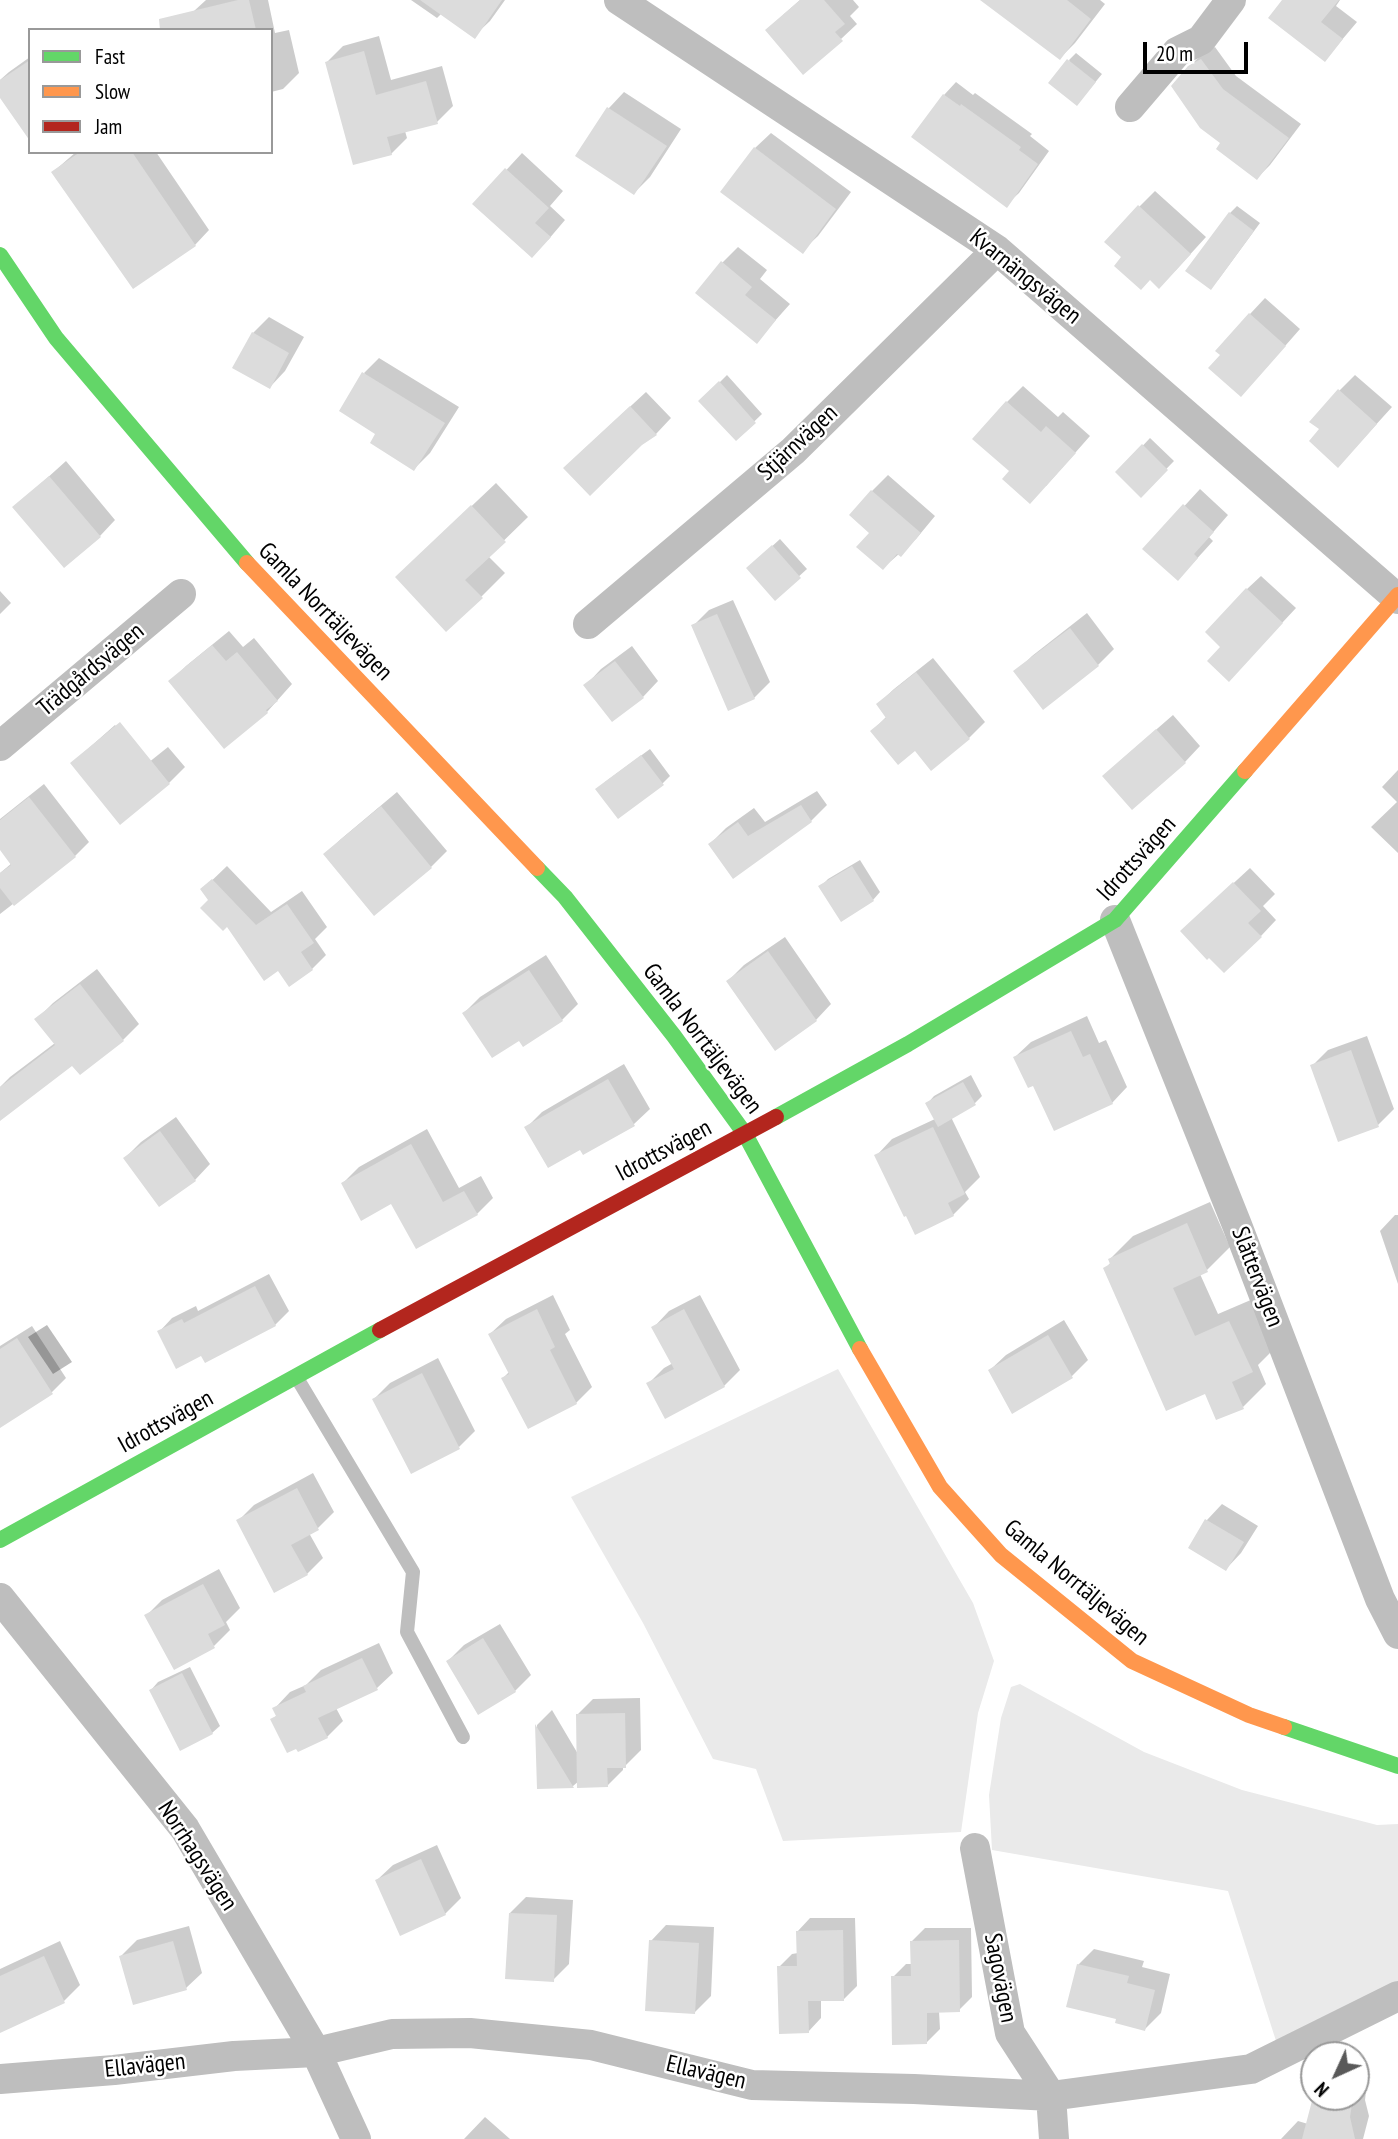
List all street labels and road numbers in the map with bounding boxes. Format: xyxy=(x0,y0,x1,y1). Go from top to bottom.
street label: Kvarnängsvägen xyxy=(963,223,1087,331)
street label: Stjärnvägen xyxy=(752,399,844,487)
street label: Gamla Norrtäljevägen xyxy=(252,537,398,687)
street label: Trädgårdsvägen xyxy=(32,617,150,723)
street label: Idrottsvägen xyxy=(1092,811,1182,907)
street label: Gamla Norrtäljevägen xyxy=(636,958,768,1120)
street label: Idrottsvägen xyxy=(611,1114,717,1188)
street label: Slåttervägen xyxy=(1225,1223,1289,1331)
street label: Idrottsvägen xyxy=(114,1384,218,1460)
street label: Gamla Norrtäljevägen xyxy=(998,1514,1154,1652)
street label: Norrhagsvägen xyxy=(151,1796,243,1916)
street label: Sagovägen xyxy=(977,1931,1023,2025)
street label: Ellavägen xyxy=(103,2047,187,2085)
street label: Ellavägen xyxy=(663,2050,749,2096)

